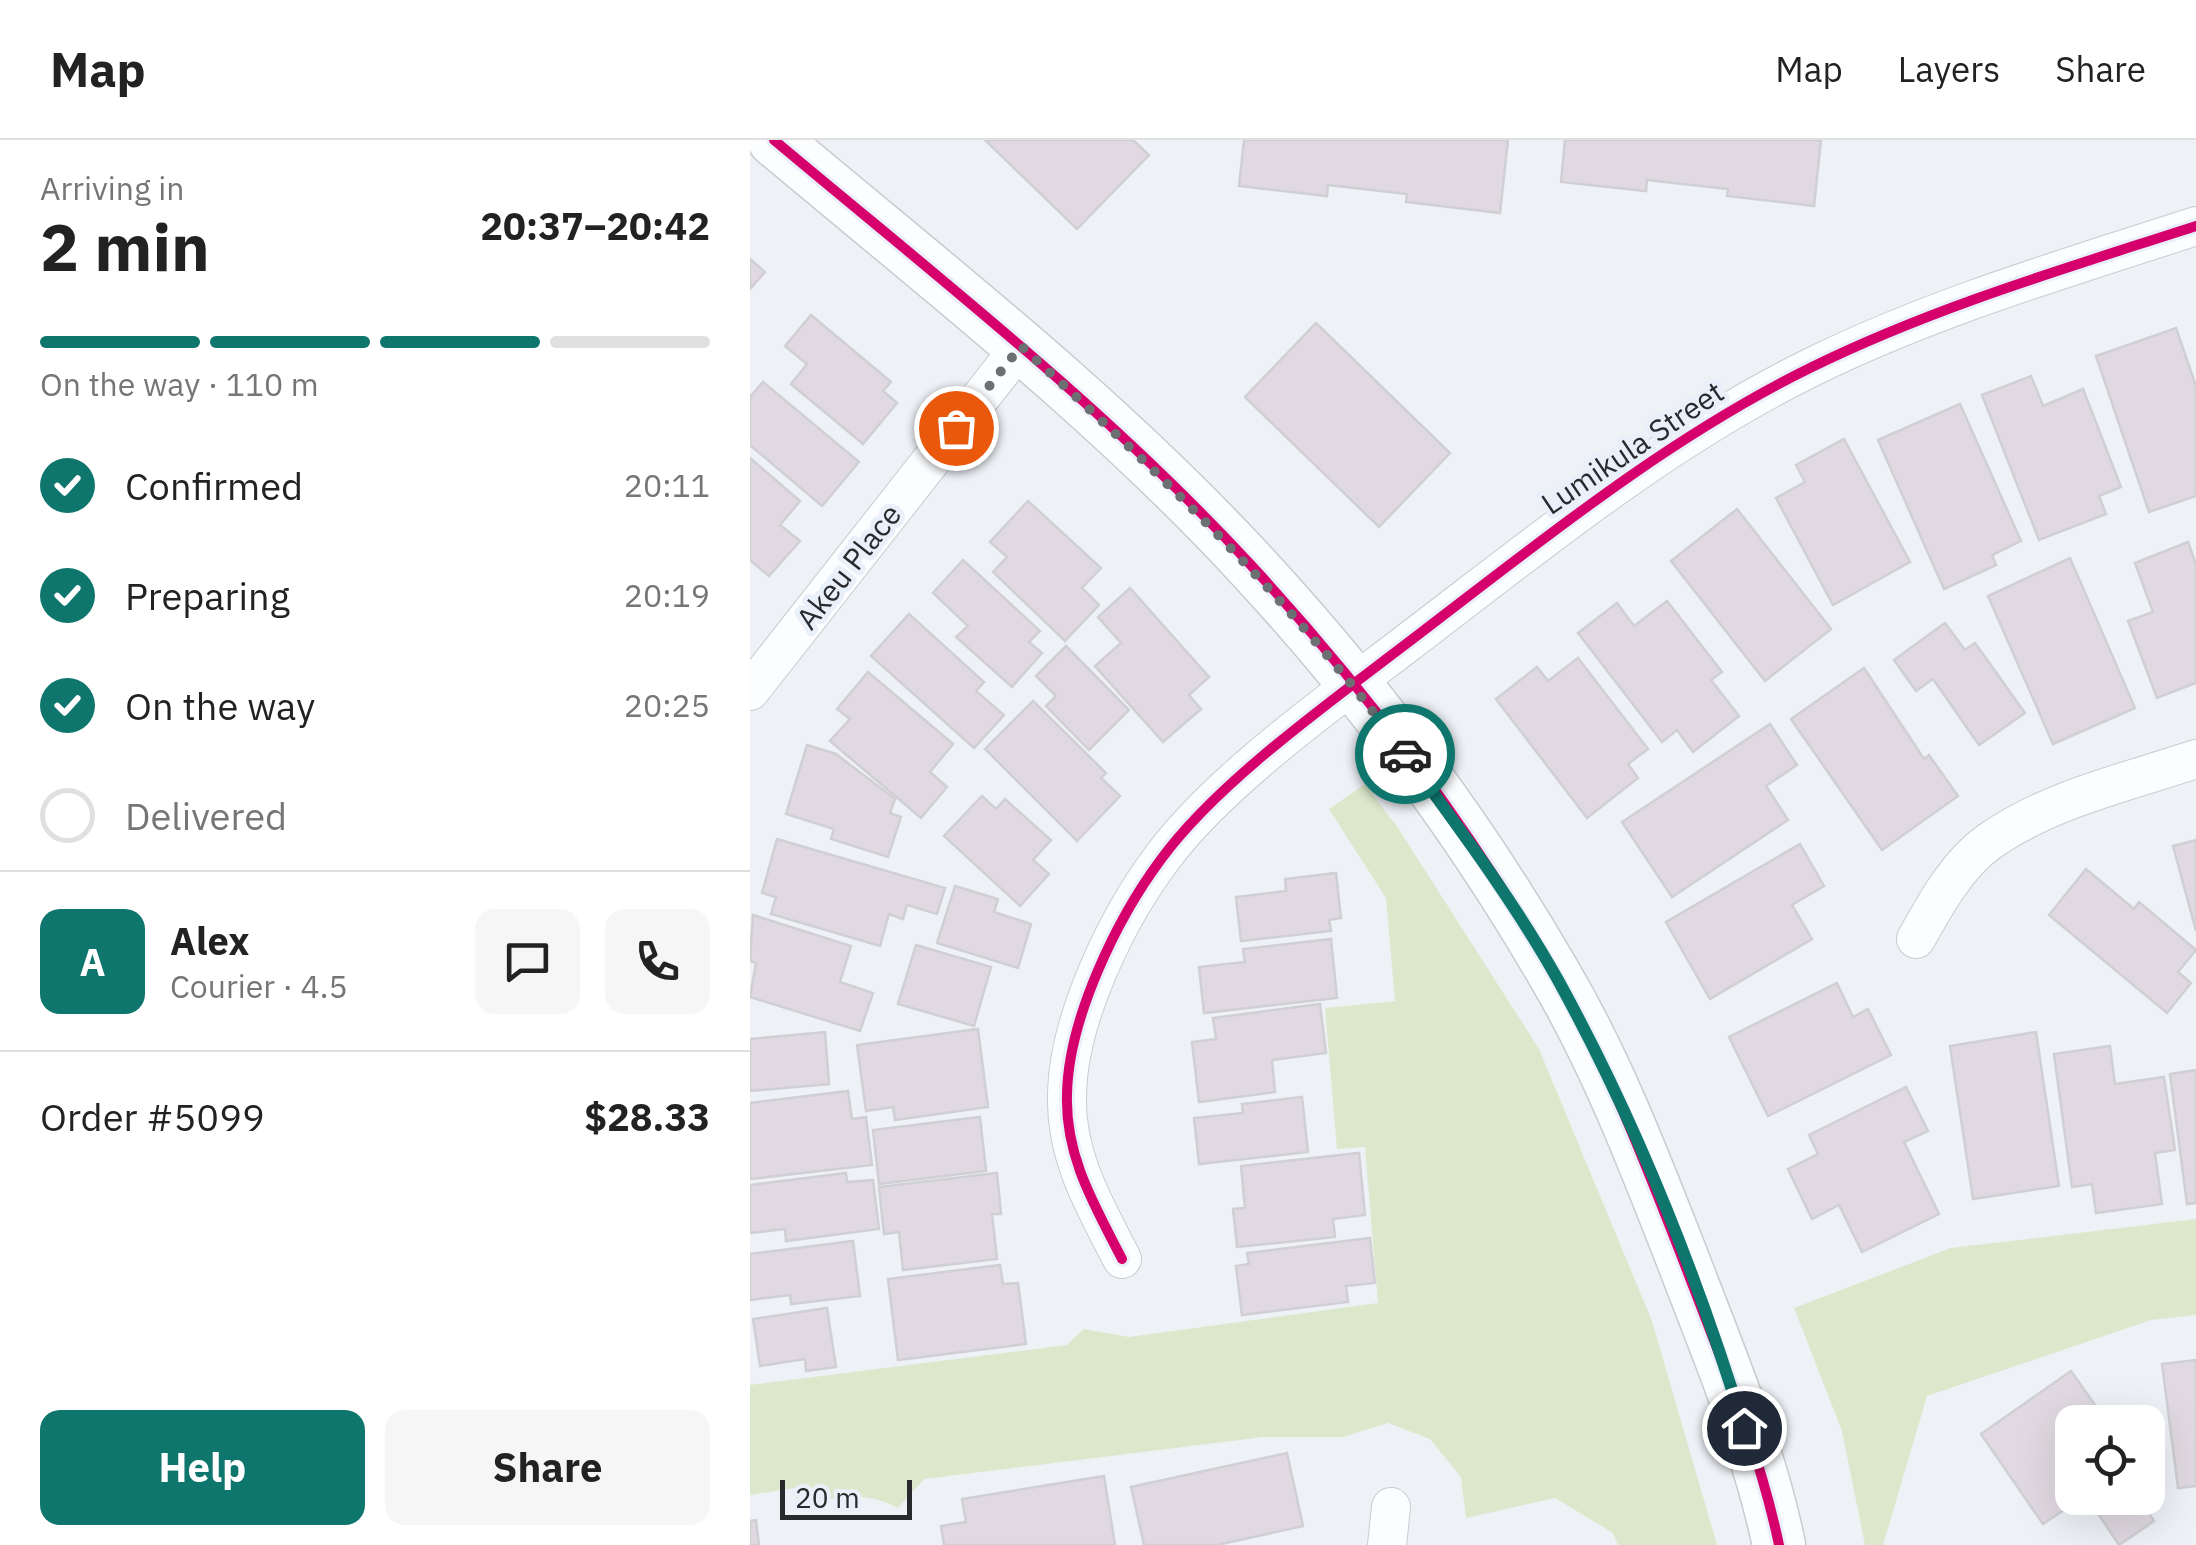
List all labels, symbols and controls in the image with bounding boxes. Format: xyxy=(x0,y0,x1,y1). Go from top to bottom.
text: Map xyxy=(50,38,146,100)
text: Map xyxy=(1775,46,1843,92)
text: Layers xyxy=(1898,46,2000,92)
text: Share xyxy=(2055,46,2146,92)
text: Arriving in xyxy=(40,167,185,209)
text: 20:37–20:42 xyxy=(480,201,710,250)
text: 2 min xyxy=(40,204,210,289)
text: On the way · 110 m xyxy=(40,363,319,405)
street label: Lumikula Street xyxy=(1533,372,1731,522)
pin xyxy=(914,386,999,471)
icon: bag xyxy=(929,401,984,456)
icon: check xyxy=(40,458,95,513)
text: Confirmed xyxy=(125,461,303,510)
text: 20:11 xyxy=(624,464,710,506)
street label: Akeu Place xyxy=(787,495,909,637)
icon: check xyxy=(40,568,95,623)
text: Preparing xyxy=(125,571,290,620)
text: 20:19 xyxy=(624,574,710,616)
icon: check xyxy=(40,678,95,733)
text: On the way xyxy=(125,681,315,730)
text: 20:25 xyxy=(624,684,710,726)
courier xyxy=(1355,704,1455,804)
icon: car xyxy=(1378,727,1433,782)
text: Delivered xyxy=(125,791,287,840)
button: chat xyxy=(475,909,580,1014)
button: phone xyxy=(605,909,710,1014)
text: Alex xyxy=(170,916,250,965)
text: A xyxy=(79,937,106,986)
text: Courier · 4.5 xyxy=(170,965,348,1007)
text: Order #5099 xyxy=(40,1092,265,1141)
text: $28.33 xyxy=(584,1092,710,1141)
pin xyxy=(1702,1386,1787,1471)
icon: home xyxy=(1717,1401,1772,1456)
map controls xyxy=(2055,1405,2165,1515)
button: locate xyxy=(2055,1405,2165,1515)
button: Help xyxy=(40,1410,365,1525)
button: Share xyxy=(385,1410,710,1525)
scale bar xyxy=(780,1475,912,1520)
text: 20 m xyxy=(795,1479,860,1516)

